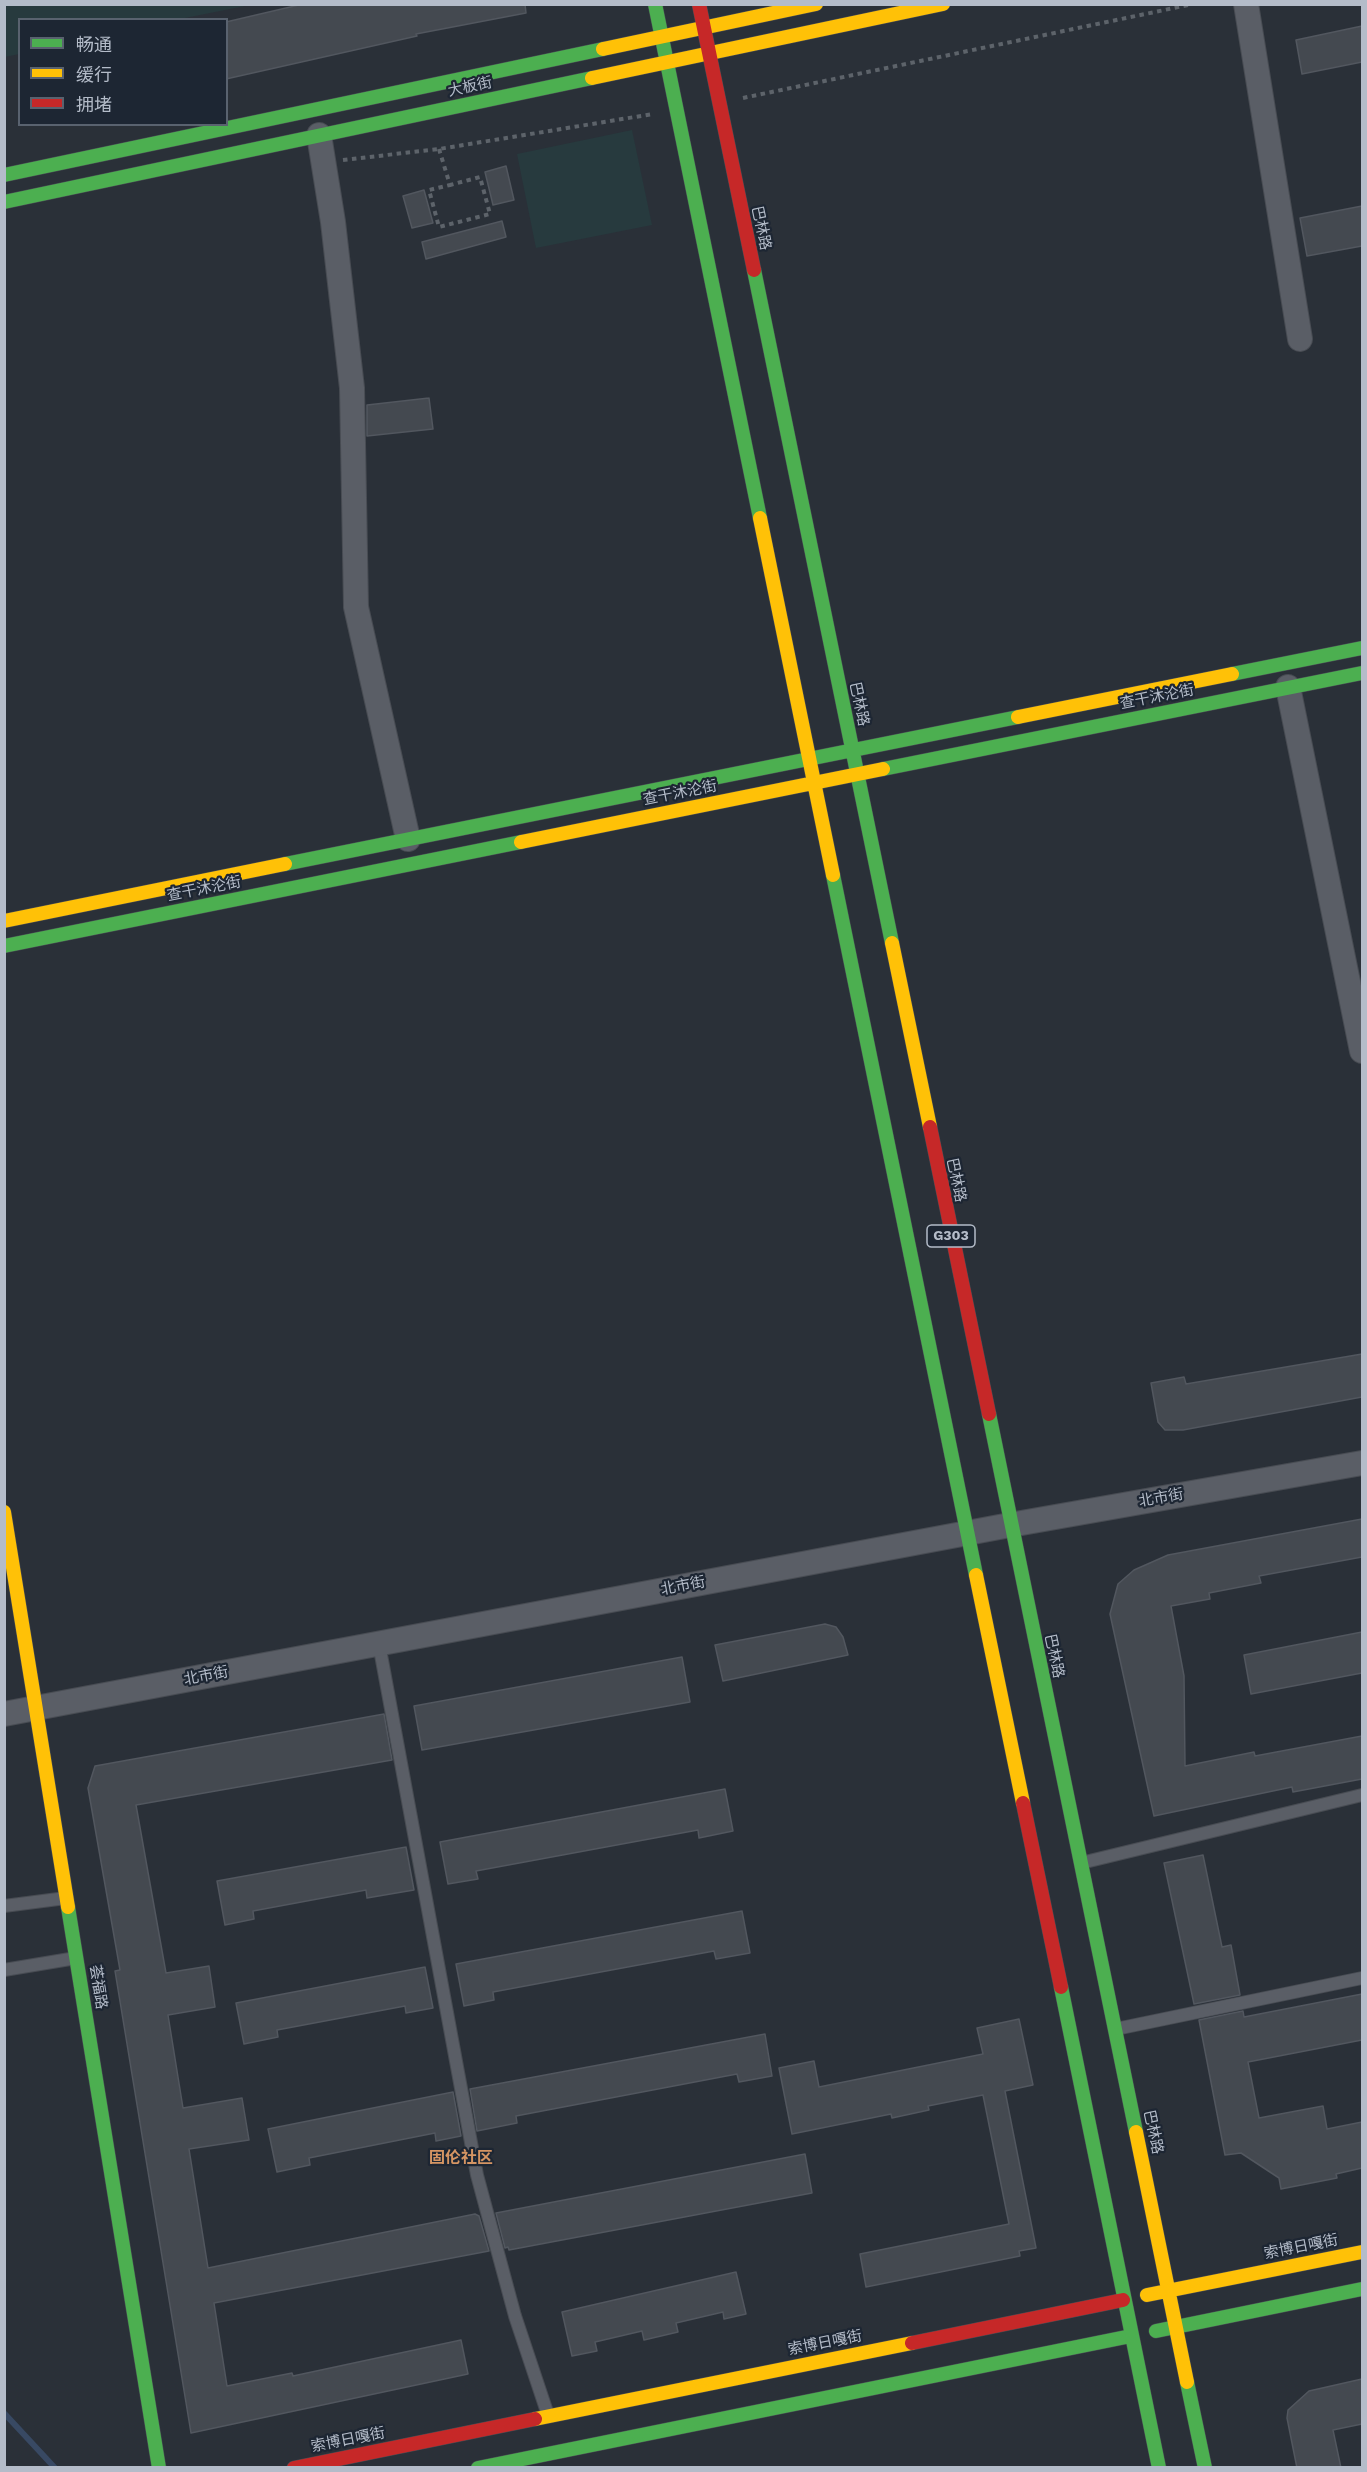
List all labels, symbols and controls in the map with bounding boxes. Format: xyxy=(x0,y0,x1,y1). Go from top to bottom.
legend xyxy=(18,18,228,126)
text: 畅通 xyxy=(76,34,112,55)
text: 缓行 xyxy=(76,64,112,85)
street label: 大板街 xyxy=(446,74,494,100)
text: 拥堵 xyxy=(76,94,112,115)
street label: 巴林路 xyxy=(748,204,774,252)
street label: 巴林路 xyxy=(846,680,872,728)
street label: 查干沐沦街 xyxy=(1118,681,1196,713)
street label: 查干沐沦街 xyxy=(641,777,719,809)
street label: 查干沐沦街 xyxy=(165,873,243,905)
street label: 巴林路 xyxy=(943,1156,969,1204)
road number: G303 xyxy=(927,1225,975,1247)
street label: 北市街 xyxy=(1137,1485,1185,1511)
street label: 北市街 xyxy=(659,1573,707,1599)
street label: 巴林路 xyxy=(1041,1632,1067,1680)
street label: 北市街 xyxy=(182,1663,230,1689)
street label: 荟福路 xyxy=(86,1963,110,2011)
street label: 巴林路 xyxy=(1140,2108,1166,2156)
district label: 固伦社区 xyxy=(429,2148,493,2168)
street label: 索博日嘎街 xyxy=(1262,2231,1340,2263)
street label: 索博日嘎街 xyxy=(786,2327,864,2359)
street label: 索博日嘎街 xyxy=(309,2424,387,2456)

